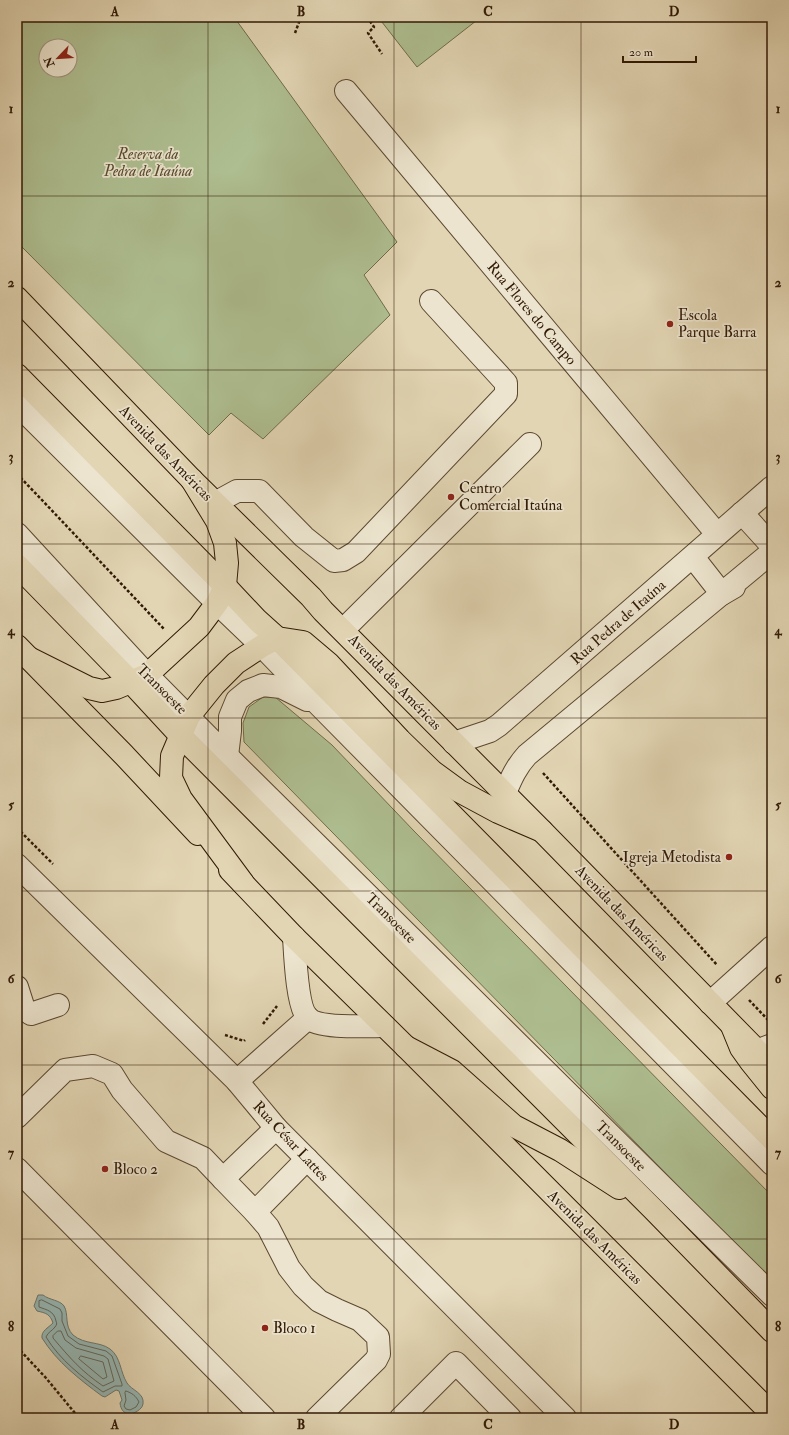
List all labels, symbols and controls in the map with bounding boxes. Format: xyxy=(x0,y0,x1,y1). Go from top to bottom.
text: A xyxy=(110,4,120,20)
text: B xyxy=(297,4,305,20)
text: C xyxy=(483,4,493,20)
text: D xyxy=(669,4,680,20)
north arrow xyxy=(38,38,78,78)
scale bar xyxy=(623,38,696,64)
text: 20 m xyxy=(629,45,654,60)
text: N xyxy=(41,54,58,70)
text: 1 xyxy=(9,101,14,117)
text: 1 xyxy=(776,101,781,117)
park label: Reserva da Pedra de Itaúna xyxy=(103,145,192,181)
street label: Rua Flores do Campo xyxy=(482,258,580,370)
text: 2 xyxy=(8,275,15,291)
text: 2 xyxy=(775,275,782,291)
place label: Escola Parque Barra xyxy=(678,306,757,342)
marker: Escola Parque Barra xyxy=(665,319,675,329)
street label: Avenida das Américas xyxy=(114,401,216,505)
text: 3 xyxy=(9,449,14,465)
text: 3 xyxy=(776,449,781,465)
place label: Centro Comercial Itaúna xyxy=(459,479,563,515)
marker: Centro Comercial Itaúna xyxy=(446,492,456,502)
street label: Rua Pedra de Itaúna xyxy=(567,575,670,669)
text: 4 xyxy=(6,623,15,639)
text: 4 xyxy=(773,623,782,639)
street label: Avenida das Américas xyxy=(343,630,445,734)
street label: Transoeste xyxy=(132,660,191,719)
text: 5 xyxy=(8,797,14,813)
text: 5 xyxy=(775,797,781,813)
place label: Igreja Metodista xyxy=(623,848,722,867)
marker: Igreja Metodista xyxy=(724,852,734,862)
street label: Avenida das Américas xyxy=(570,861,672,965)
street label: Transoeste xyxy=(361,889,420,948)
text: 6 xyxy=(8,971,16,987)
text: 6 xyxy=(775,971,783,987)
street label: Rua César Lattes xyxy=(249,1097,333,1186)
street label: Transoeste xyxy=(591,1117,650,1176)
text: 7 xyxy=(8,1145,15,1161)
text: 7 xyxy=(775,1145,782,1161)
place label: Bloco 2 xyxy=(113,1160,158,1179)
marker: Bloco 2 xyxy=(100,1164,110,1174)
street label: Avenida das Américas xyxy=(543,1185,646,1289)
text: 8 xyxy=(8,1319,14,1335)
place label: Bloco 1 xyxy=(273,1319,316,1338)
text: 8 xyxy=(775,1319,781,1335)
marker: Bloco 1 xyxy=(260,1323,270,1333)
text: A xyxy=(110,1417,120,1433)
text: B xyxy=(297,1417,305,1433)
text: C xyxy=(483,1417,493,1433)
text: D xyxy=(669,1417,680,1433)

